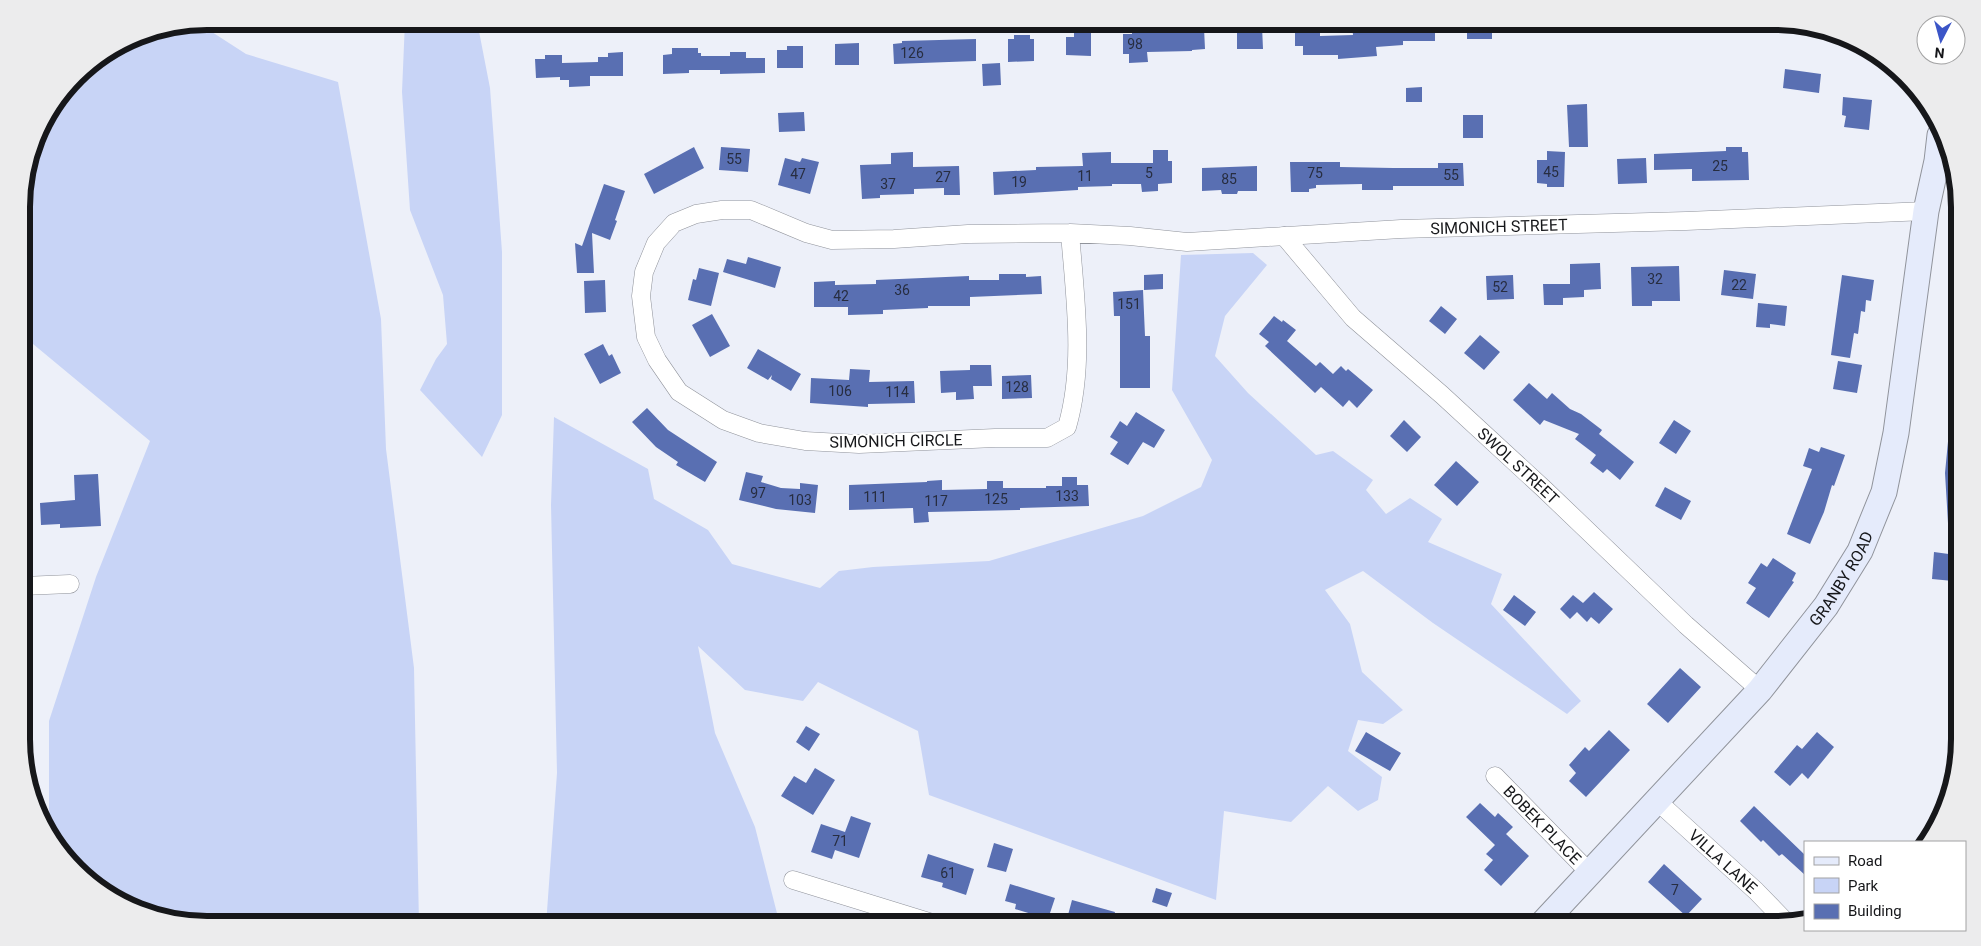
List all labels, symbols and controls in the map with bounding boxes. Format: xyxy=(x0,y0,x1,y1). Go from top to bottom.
north arrow xyxy=(1916,15,1966,65)
house number: 98 xyxy=(1127,36,1143,52)
text: N xyxy=(1934,44,1945,61)
house number: 126 xyxy=(900,45,924,61)
house number: 55 xyxy=(726,151,742,167)
house number: 25 xyxy=(1712,158,1728,174)
house number: 45 xyxy=(1543,164,1559,180)
house number: 5 xyxy=(1145,165,1153,181)
house number: 75 xyxy=(1307,165,1323,181)
house number: 47 xyxy=(790,166,806,182)
house number: 55 xyxy=(1443,167,1459,183)
house number: 11 xyxy=(1077,168,1093,184)
house number: 27 xyxy=(935,169,951,185)
house number: 85 xyxy=(1221,171,1237,187)
house number: 19 xyxy=(1011,174,1027,190)
house number: 37 xyxy=(880,176,896,192)
street label: SIMONICH STREET xyxy=(1430,215,1568,238)
house number: 32 xyxy=(1647,271,1663,287)
house number: 22 xyxy=(1731,277,1747,293)
house number: 52 xyxy=(1492,279,1508,295)
house number: 36 xyxy=(894,282,910,298)
house number: 42 xyxy=(833,288,849,304)
house number: 151 xyxy=(1117,296,1141,312)
house number: 128 xyxy=(1005,379,1029,395)
house number: 106 xyxy=(828,383,852,399)
house number: 114 xyxy=(885,384,909,400)
street label: SWOL STREET xyxy=(1474,423,1564,508)
street label: SIMONICH CIRCLE xyxy=(829,430,963,452)
house number: 97 xyxy=(750,485,766,501)
house number: 133 xyxy=(1055,488,1079,504)
house number: 111 xyxy=(863,489,887,505)
house number: 125 xyxy=(984,491,1008,507)
house number: 103 xyxy=(788,492,812,508)
house number: 117 xyxy=(924,493,948,509)
street label: GRANBY ROAD xyxy=(1805,529,1876,629)
street label: BOBEK PLACE xyxy=(1500,781,1585,868)
street label: VILLA LANE xyxy=(1685,825,1762,897)
house number: 71 xyxy=(832,833,848,849)
legend xyxy=(1804,841,1966,931)
text: Road xyxy=(1848,852,1882,870)
house number: 61 xyxy=(940,865,956,881)
text: Park xyxy=(1848,877,1879,895)
house number: 7 xyxy=(1671,882,1679,898)
text: Building xyxy=(1848,902,1902,920)

